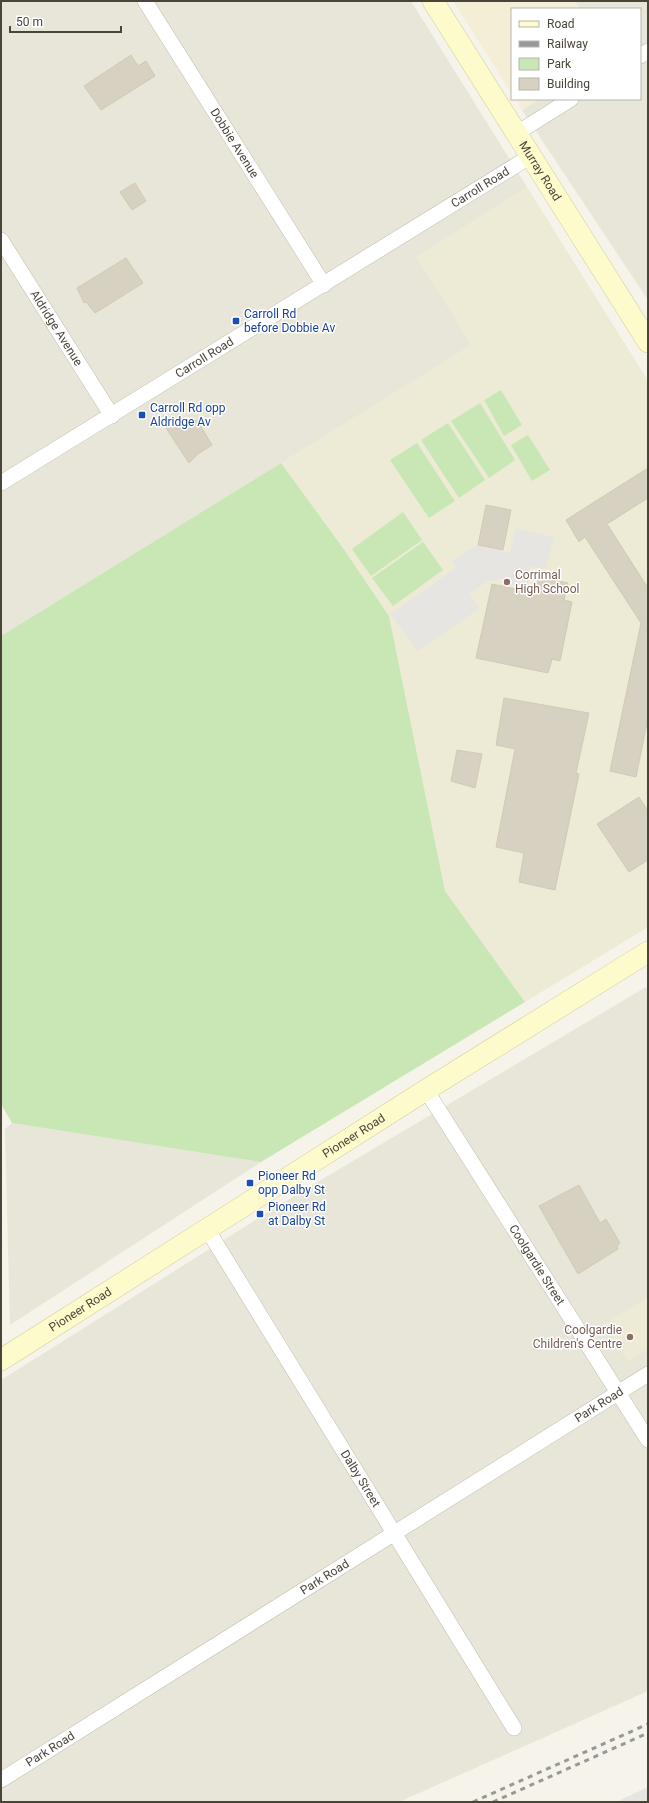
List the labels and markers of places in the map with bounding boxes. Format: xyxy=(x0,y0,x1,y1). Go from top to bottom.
place label: Carroll Rd before Dobbie Av xyxy=(244,307,335,335)
marker: Carroll Rd before Dobbie Av xyxy=(231,316,241,326)
place label: Carroll Rd opp Aldridge Av xyxy=(150,401,226,429)
marker: Carroll Rd opp Aldridge Av xyxy=(137,410,147,420)
place label: Corrimal High School xyxy=(515,568,579,596)
marker: Corrimal High School xyxy=(502,577,512,587)
place label: Pioneer Rd opp Dalby St xyxy=(258,1169,325,1197)
marker: Pioneer Rd opp Dalby St xyxy=(245,1178,255,1188)
place label: Pioneer Rd at Dalby St xyxy=(268,1200,326,1228)
marker: Pioneer Rd at Dalby St xyxy=(255,1209,265,1219)
place label: Coolgardie Children's Centre xyxy=(533,1323,622,1351)
marker: Coolgardie Children's Centre xyxy=(625,1332,635,1342)

